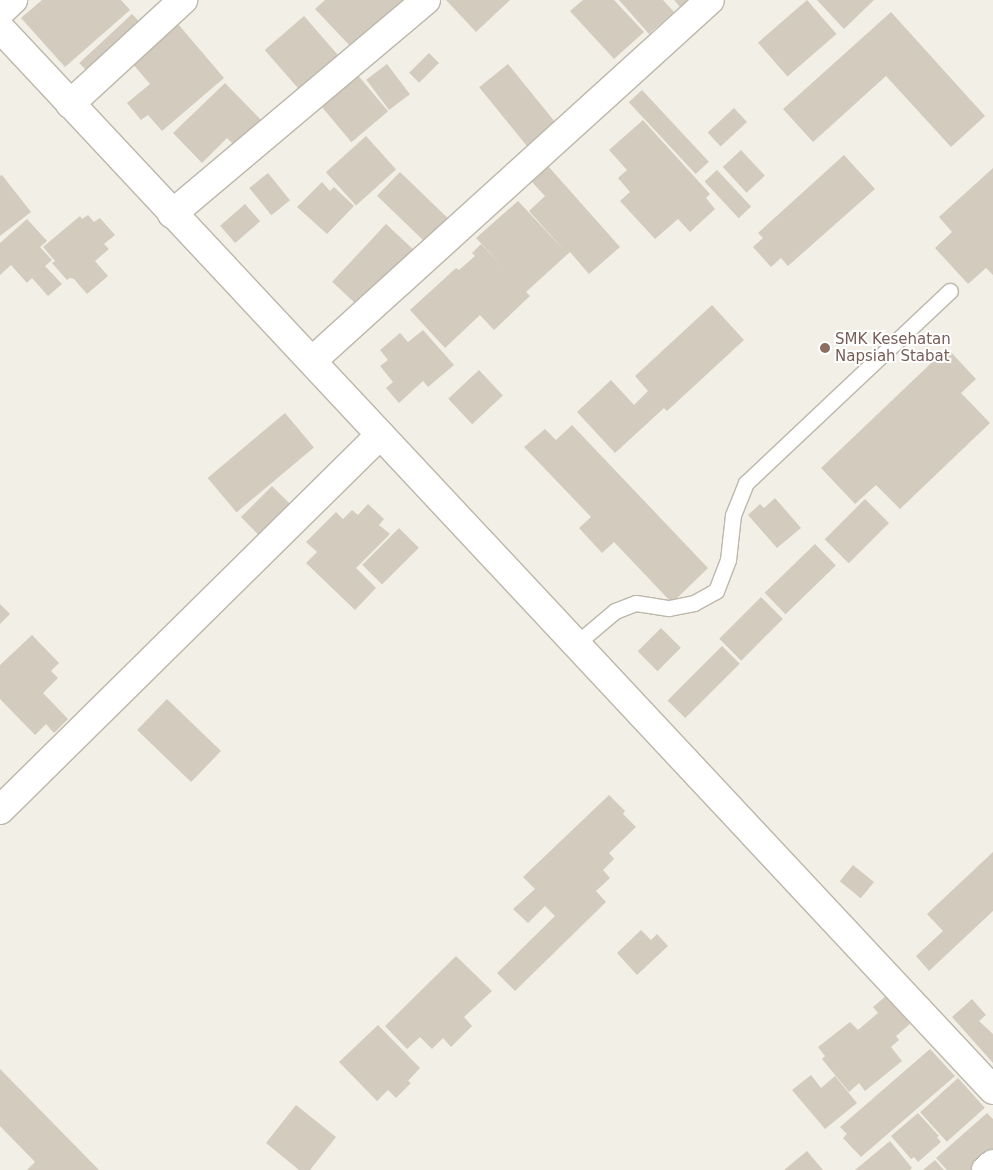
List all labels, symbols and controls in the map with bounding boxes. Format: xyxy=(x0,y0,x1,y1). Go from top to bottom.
place label: SMK Kesehatan Napsiah Stabat xyxy=(835,330,951,365)
marker: SMK Kesehatan Napsiah Stabat xyxy=(819,342,831,354)

